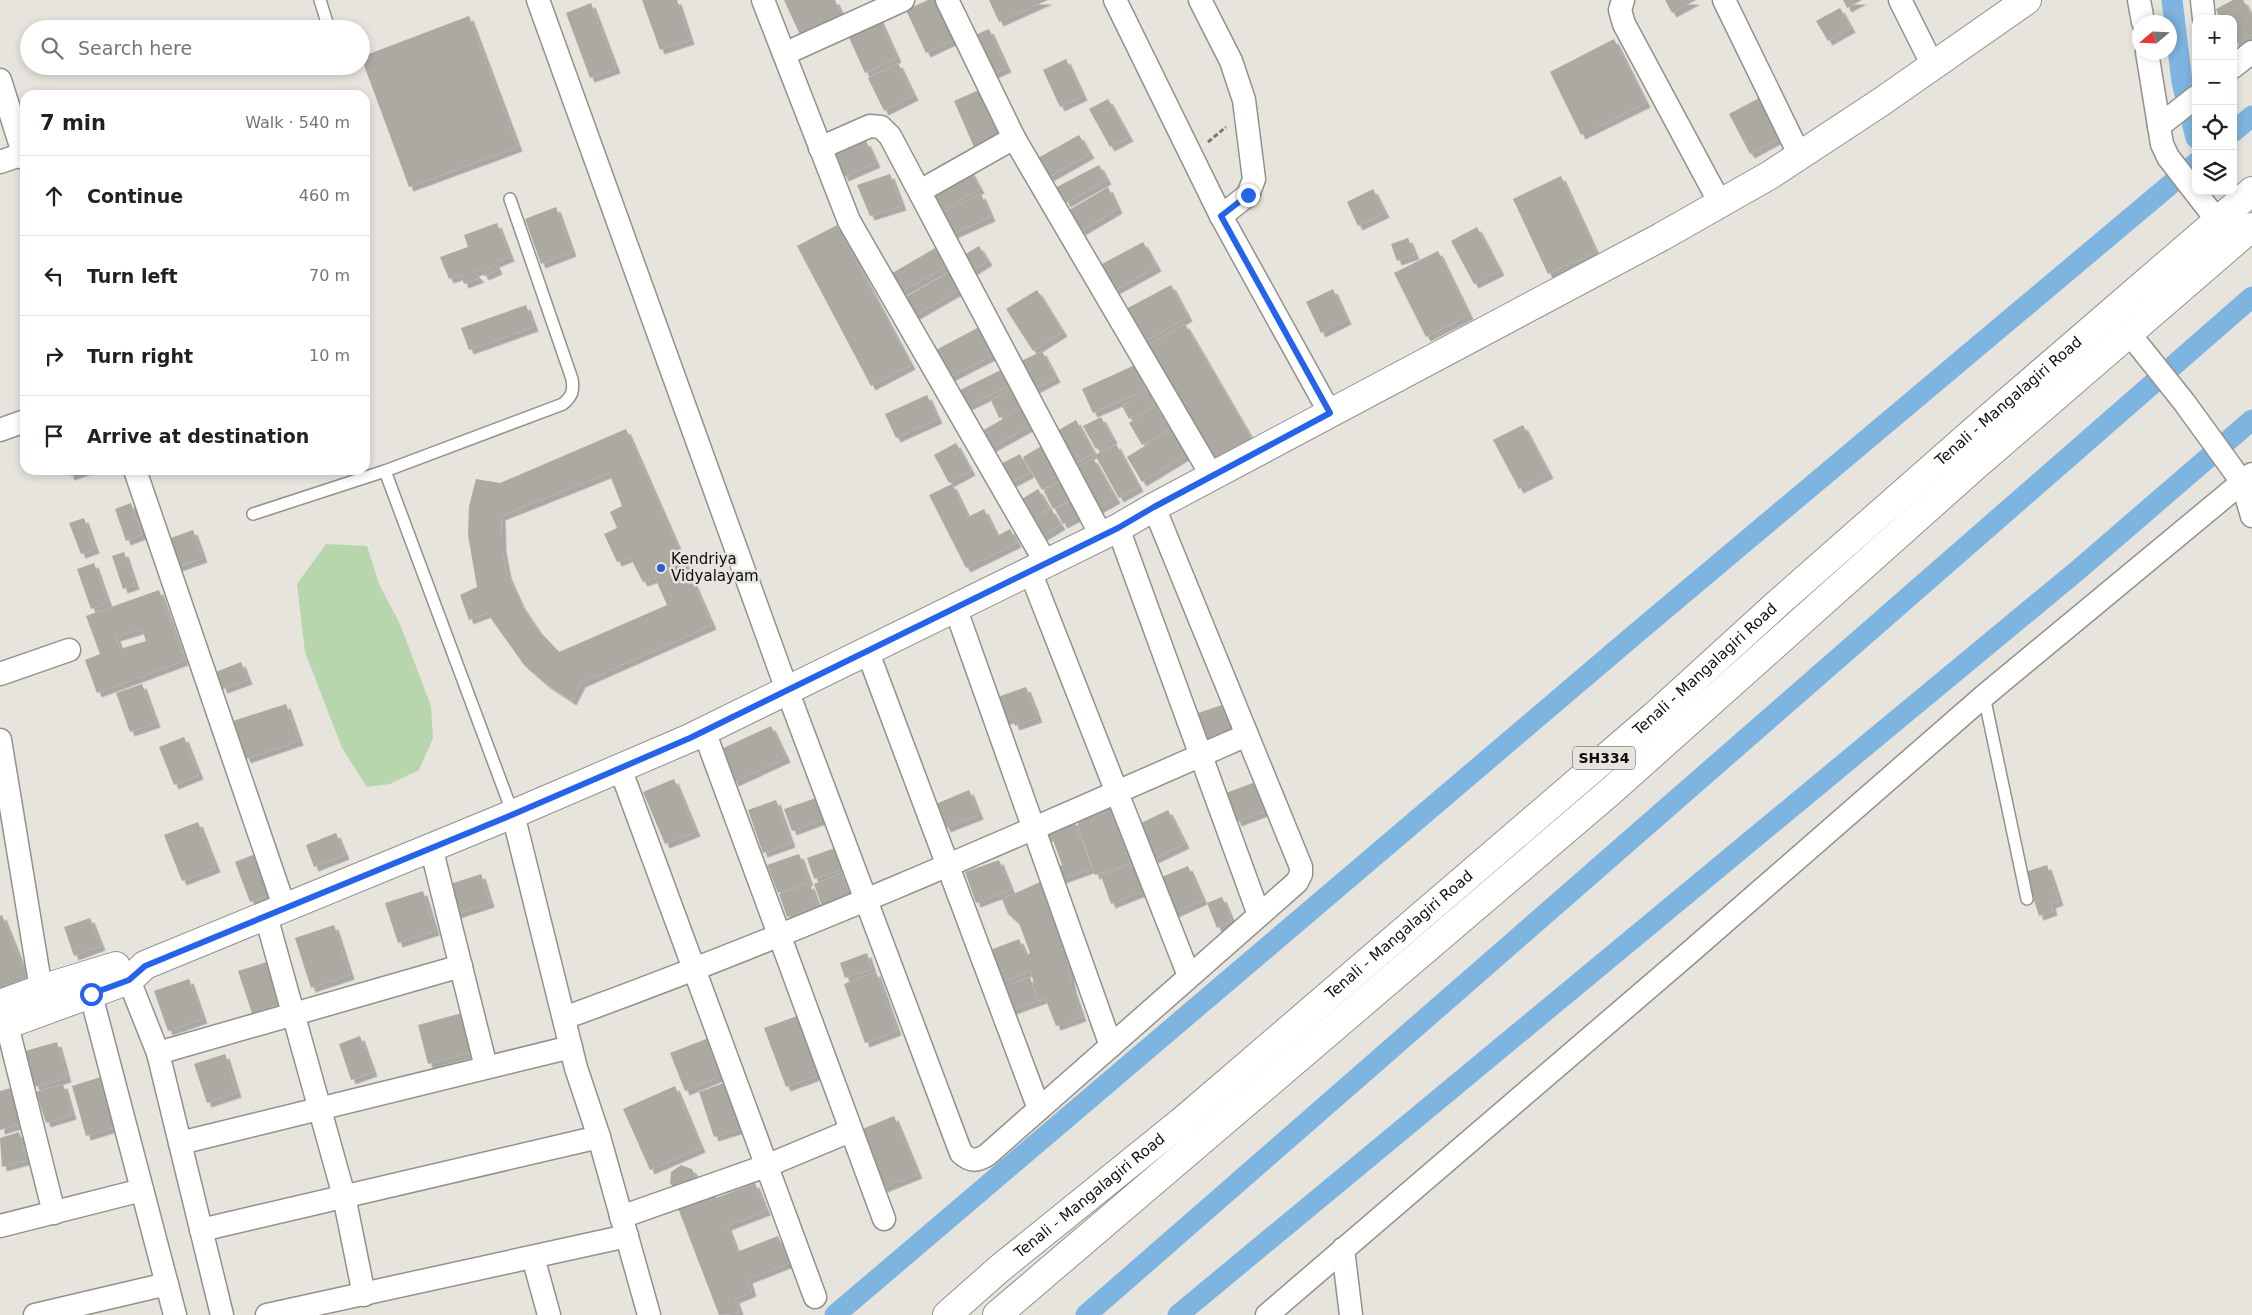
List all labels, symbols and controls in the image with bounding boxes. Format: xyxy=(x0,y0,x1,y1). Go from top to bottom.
north arrow xyxy=(2132,15,2177,60)
map controls xyxy=(2192,15,2237,195)
button: + xyxy=(2192,15,2237,60)
search box xyxy=(20,20,370,75)
icon: search xyxy=(38,34,66,62)
text: Search here xyxy=(78,37,192,59)
button: − xyxy=(2192,60,2237,105)
button: locate xyxy=(2192,105,2237,150)
text: 7 min xyxy=(40,111,106,135)
text: Walk · 540 m xyxy=(245,113,350,132)
button: layers xyxy=(2192,150,2237,195)
icon: ahead xyxy=(40,182,68,210)
route end xyxy=(1237,184,1260,207)
text: Continue xyxy=(87,185,183,207)
text: 460 m xyxy=(299,186,350,205)
icon: left xyxy=(40,262,68,290)
text: Turn left xyxy=(87,265,178,287)
text: 70 m xyxy=(309,266,350,285)
street label: Tenali - Mangalagiri Road xyxy=(1931,333,2086,470)
icon: right xyxy=(40,342,68,370)
text: Turn right xyxy=(87,345,193,367)
text: 10 m xyxy=(309,346,350,365)
icon: arrive xyxy=(40,422,68,450)
text: Arrive at destination xyxy=(87,425,309,447)
place label: Kendriya Vidyalayam xyxy=(671,550,759,585)
marker: Kendriya Vidyalayam xyxy=(655,562,667,574)
street label: Tenali - Mangalagiri Road xyxy=(1629,599,1781,740)
road number: SH334 xyxy=(1573,746,1635,770)
street label: Tenali - Mangalagiri Road xyxy=(1321,867,1477,1003)
route start xyxy=(80,983,103,1006)
street label: Tenali - Mangalagiri Road xyxy=(1010,1130,1169,1263)

